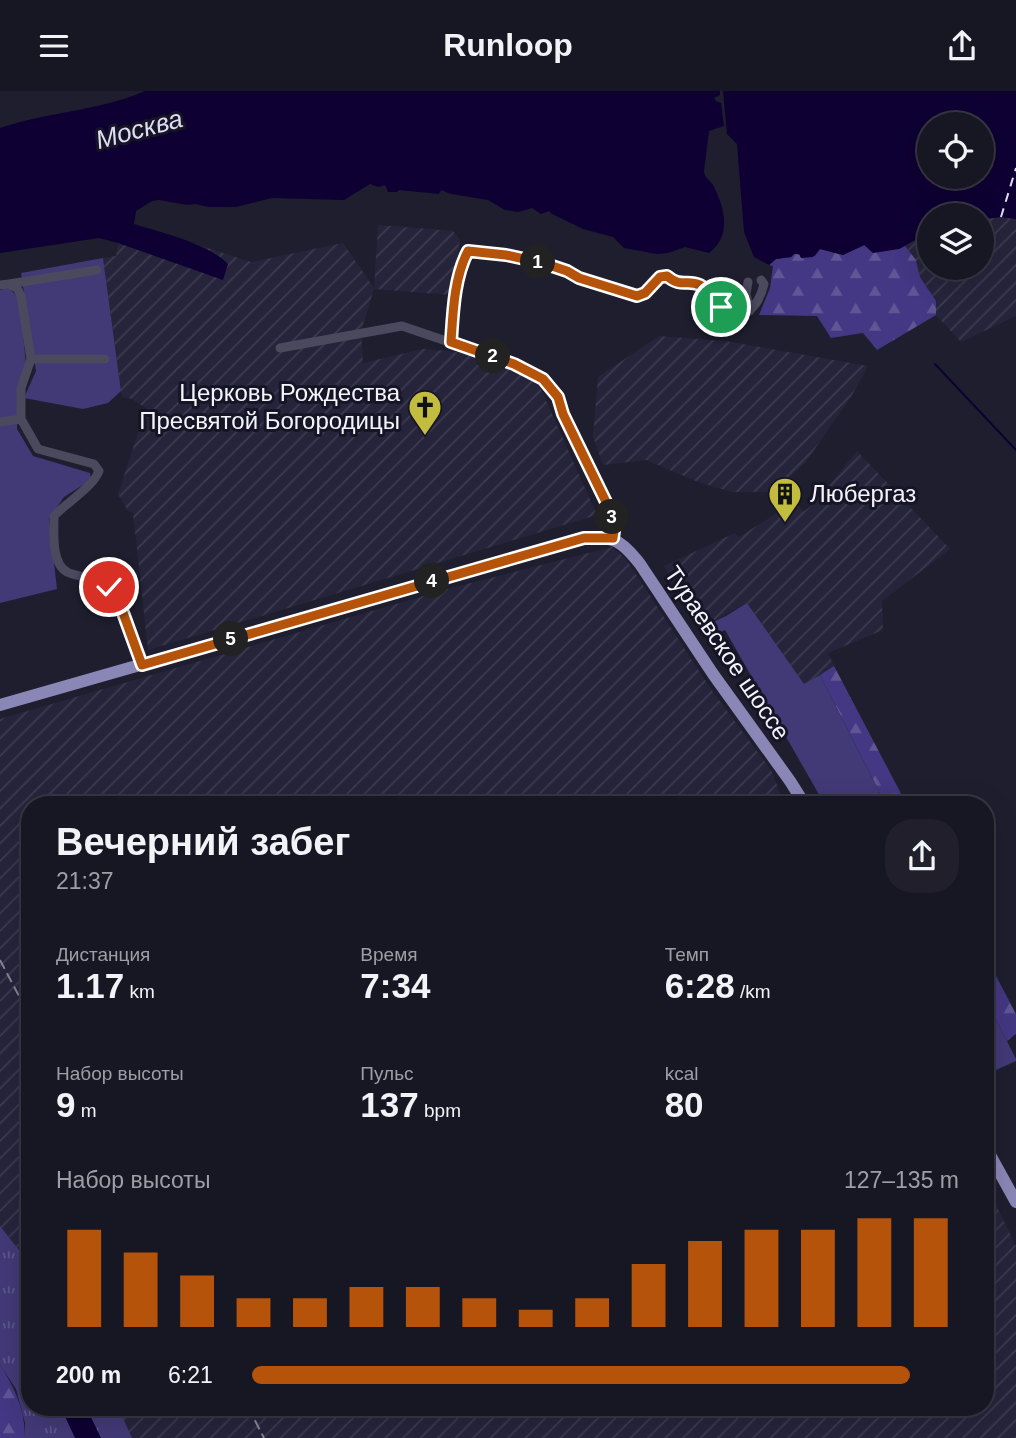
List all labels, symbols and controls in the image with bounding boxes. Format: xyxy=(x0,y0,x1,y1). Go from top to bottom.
icon: menu xyxy=(35,27,73,65)
text: Runloop xyxy=(443,27,573,63)
icon: share xyxy=(943,27,981,65)
water label: Москва xyxy=(92,103,186,155)
map controls xyxy=(917,112,994,280)
button: locate xyxy=(917,112,994,189)
button: layers xyxy=(917,203,994,280)
pin: 1 xyxy=(520,245,556,279)
text: 1 xyxy=(532,251,543,272)
pin xyxy=(691,277,751,337)
icon: arrive xyxy=(702,288,740,326)
pin: 2 xyxy=(476,338,510,373)
text: 2 xyxy=(487,345,498,366)
place label: Церковь Рождества Пресвятой Богородицы xyxy=(139,379,401,434)
church icon: Церковь Рождества Пресвятой Богородицы xyxy=(406,388,444,437)
building icon: Любергаз xyxy=(766,475,804,524)
place label: Любергаз xyxy=(810,480,916,507)
pin: 3 xyxy=(594,499,630,535)
text: 3 xyxy=(606,506,617,527)
pin xyxy=(79,557,139,617)
street label: Тураевское шоссе xyxy=(659,561,796,745)
pin: 4 xyxy=(414,563,450,599)
icon: check xyxy=(90,568,128,606)
text: 4 xyxy=(426,570,437,591)
pin: 5 xyxy=(214,621,248,657)
text: 5 xyxy=(225,628,236,649)
button: share xyxy=(885,819,959,893)
text: Вечерний забег xyxy=(56,821,350,863)
text: 21:37 xyxy=(56,868,114,894)
text: Дистанция xyxy=(56,944,150,965)
text: Время xyxy=(360,944,418,965)
text: Темп xyxy=(665,944,709,965)
text: 1.17 xyxy=(56,966,124,1005)
text: 7:34 xyxy=(360,966,430,1005)
text: 6:28 xyxy=(665,966,735,1005)
text: km xyxy=(124,981,155,1002)
text: /km xyxy=(735,981,771,1002)
text: Набор высоты xyxy=(56,1063,184,1084)
text: Пульс xyxy=(360,1063,414,1084)
text: kcal xyxy=(665,1063,698,1084)
text: 9 xyxy=(56,1085,75,1124)
text: 137 xyxy=(360,1085,419,1124)
text: 80 xyxy=(665,1085,704,1124)
text: m xyxy=(75,1100,97,1121)
text: bpm xyxy=(419,1100,461,1121)
text: Набор высоты xyxy=(56,1167,210,1193)
text: 127–135 m xyxy=(844,1167,959,1193)
text: 200 m xyxy=(56,1362,121,1388)
text: 6:21 xyxy=(168,1362,213,1388)

